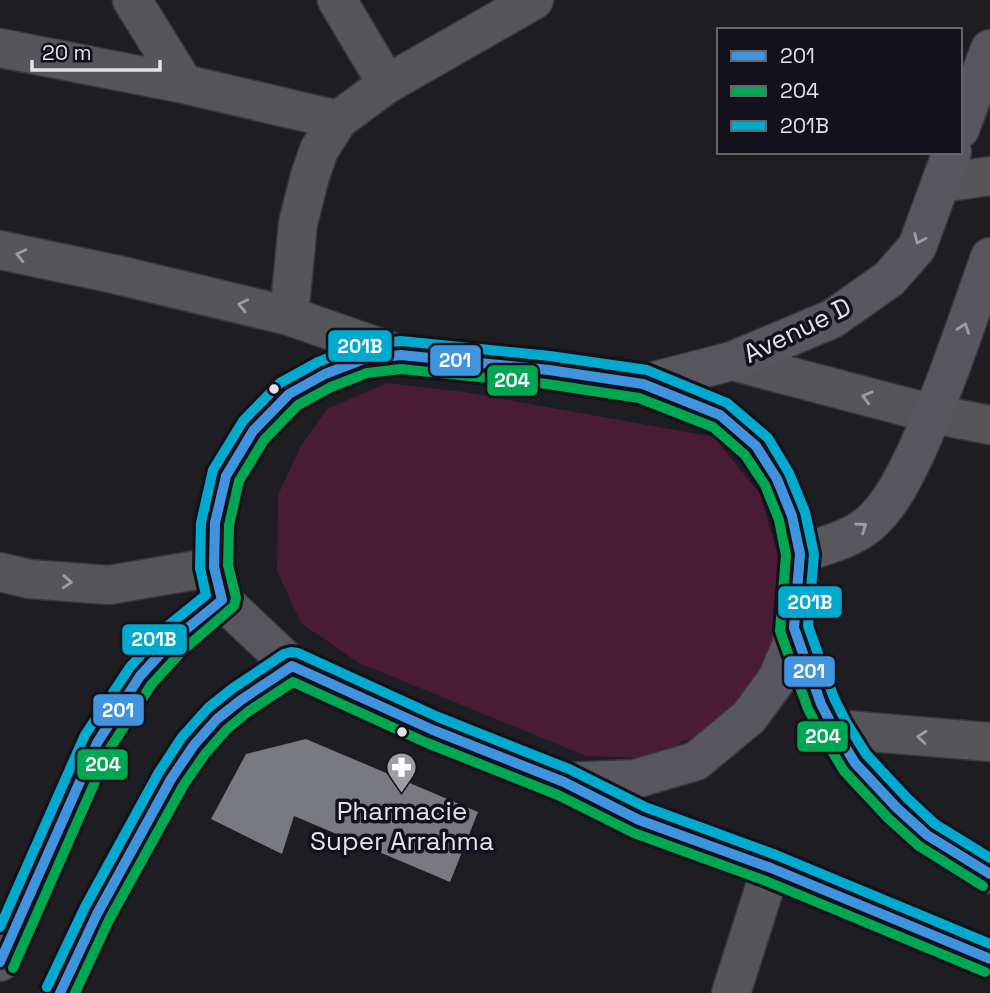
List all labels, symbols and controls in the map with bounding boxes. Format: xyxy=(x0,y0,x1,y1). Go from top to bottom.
scale bar xyxy=(32,28,159,72)
legend xyxy=(717,28,962,154)
text: 20 m xyxy=(42,39,92,66)
text: 201 xyxy=(780,42,815,69)
text: 204 xyxy=(780,77,819,104)
text: 201B xyxy=(780,112,829,139)
one-way arrow xyxy=(913,232,927,244)
one-way arrow xyxy=(15,248,27,263)
street label: Avenue D xyxy=(738,289,856,371)
one-way arrow xyxy=(237,299,249,313)
one-way arrow xyxy=(956,322,970,334)
line badge: 201B xyxy=(327,329,393,363)
text: 201B xyxy=(338,334,382,359)
line badge: 201 xyxy=(429,344,482,377)
text: 201 xyxy=(439,348,471,373)
line badge: 204 xyxy=(486,364,539,397)
text: 204 xyxy=(494,368,530,393)
unlabelled marker xyxy=(267,382,281,396)
one-way arrow xyxy=(861,390,873,405)
one-way arrow xyxy=(854,523,867,535)
one-way arrow xyxy=(62,574,73,589)
line badge: 201B xyxy=(777,585,843,619)
text: 201B xyxy=(788,590,832,615)
line badge: 201B xyxy=(121,623,188,656)
text: 201B xyxy=(132,627,176,652)
line badge: 201 xyxy=(783,655,836,688)
text: 201 xyxy=(793,659,825,684)
line badge: 201 xyxy=(92,693,145,727)
text: 201 xyxy=(102,698,134,723)
line badge: 204 xyxy=(796,720,849,753)
text: 204 xyxy=(805,724,841,749)
unlabelled marker xyxy=(395,725,409,739)
one-way arrow xyxy=(916,730,927,745)
line badge: 204 xyxy=(76,748,129,781)
pharmacy icon: Pharmacie Super Arrahma xyxy=(385,751,419,795)
text: 204 xyxy=(85,752,121,777)
place label: Pharmacie Super Arrahma xyxy=(310,794,494,858)

